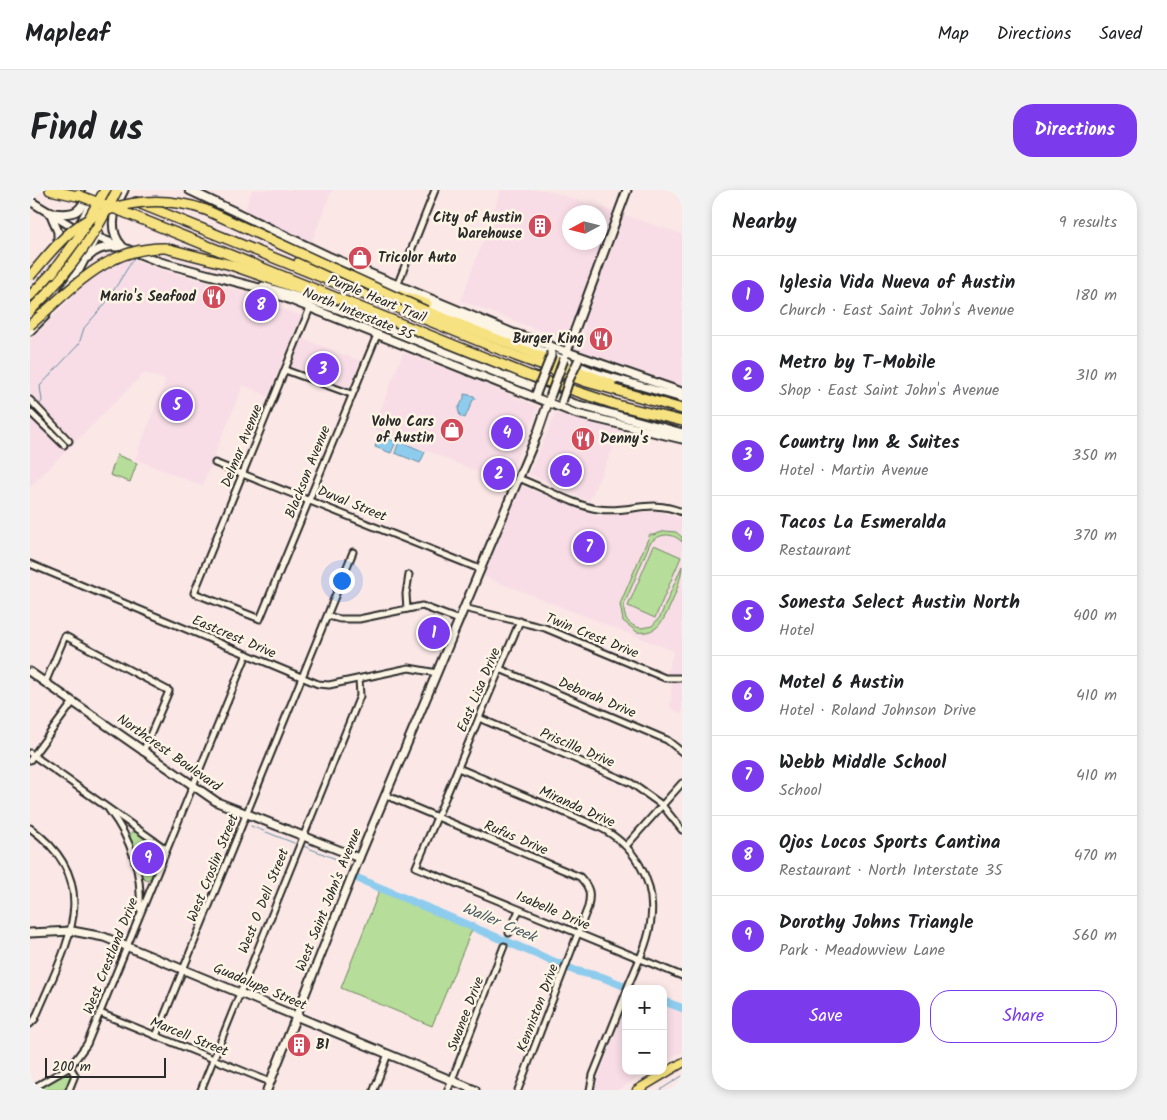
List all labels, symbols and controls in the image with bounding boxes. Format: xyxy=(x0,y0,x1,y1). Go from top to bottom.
text: Mapleaf xyxy=(25,15,109,54)
text: Map xyxy=(937,20,969,49)
text: Directions xyxy=(997,20,1071,49)
text: Saved xyxy=(1099,20,1142,49)
text: Find us xyxy=(30,102,143,158)
button: Directions xyxy=(1013,104,1137,157)
north arrow xyxy=(562,205,607,250)
text: Nearby xyxy=(732,206,797,239)
place label: City of Austin Warehouse xyxy=(433,207,522,245)
text: 9 results xyxy=(1059,210,1117,235)
building icon: City of Austin Warehouse xyxy=(527,213,553,239)
shop icon: Tricolor Auto xyxy=(347,245,373,271)
place label: Tricolor Auto xyxy=(378,247,457,269)
text: Iglesia Vida Nueva of Austin xyxy=(779,268,1015,298)
street label: Purple Heart Trail xyxy=(324,269,430,329)
street label: North Interstate 35 xyxy=(299,282,418,347)
text: 1 xyxy=(746,283,750,308)
text: 180 m xyxy=(1075,283,1117,308)
restaurant icon: Mario's Seafood xyxy=(201,284,227,310)
place label: Mario's Seafood xyxy=(100,286,196,308)
pin: 8 xyxy=(245,286,277,324)
text: Church · East Saint John's Avenue xyxy=(779,298,1014,323)
restaurant icon: Burger King xyxy=(588,326,614,352)
place label: Burger King xyxy=(513,328,584,350)
text: Metro by T-Mobile xyxy=(779,348,936,378)
pin: 3 xyxy=(307,350,339,388)
text: 2 xyxy=(743,363,753,388)
text: 310 m xyxy=(1076,363,1117,388)
text: Shop · East Saint John's Avenue xyxy=(779,378,999,403)
pin: 5 xyxy=(161,386,193,424)
street label: Delmar Avenue xyxy=(215,400,269,491)
place label: Volvo Cars of Austin xyxy=(371,411,434,449)
pin: 4 xyxy=(491,414,523,452)
shop icon: Volvo Cars of Austin xyxy=(439,417,465,443)
street label: Blackson Avenue xyxy=(279,422,337,522)
restaurant icon: Denny's xyxy=(570,426,596,452)
place label: Denny's xyxy=(600,428,649,450)
text: Country Inn & Suites xyxy=(779,428,960,458)
text: 3 xyxy=(744,443,752,468)
text: 350 m xyxy=(1072,443,1117,468)
pin: 6 xyxy=(550,452,582,490)
pin: 2 xyxy=(483,455,515,493)
text: Hotel · Martin Avenue xyxy=(779,458,928,483)
street label: Duval Street xyxy=(314,480,390,528)
text: Tacos La Esmeralda xyxy=(779,508,946,538)
text: 4 xyxy=(744,523,752,548)
text: 370 m xyxy=(1073,523,1117,548)
pin: 7 xyxy=(573,528,605,566)
text: Restaurant xyxy=(779,538,851,563)
your location xyxy=(329,568,355,594)
text: Sonesta Select Austin North xyxy=(779,588,1020,618)
text: 5 xyxy=(744,603,752,628)
text: 400 m xyxy=(1073,603,1117,628)
street label: Twin Crest Drive xyxy=(542,607,643,665)
street label: Eastcrest Drive xyxy=(189,609,280,665)
pin: 1 xyxy=(418,614,450,652)
text: Hotel xyxy=(779,618,814,643)
street label: East Lisa Drive xyxy=(451,644,507,736)
text: Motel 6 Austin xyxy=(779,668,904,698)
street label: Deborah Drive xyxy=(555,672,640,725)
text: 6 xyxy=(744,683,752,708)
text: 410 m xyxy=(1076,683,1117,708)
text: Hotel · Roland Johnson Drive xyxy=(779,698,976,723)
street label: Northcrest Boulevard xyxy=(112,709,227,798)
street label: Priscilla Drive xyxy=(536,722,618,774)
text: Webb Middle School xyxy=(779,748,946,778)
text: 7 xyxy=(744,763,752,788)
text: 410 m xyxy=(1076,763,1117,788)
text: School xyxy=(779,778,822,803)
street label: Miranda Drive xyxy=(535,780,619,834)
street label: West Croslin Street xyxy=(181,810,245,925)
street label: Rufus Drive xyxy=(481,815,552,862)
street label: West Saint John's Avenue xyxy=(290,824,368,975)
text: Ojos Locos Sports Cantina xyxy=(779,828,1000,858)
pin: 9 xyxy=(132,839,164,877)
text: 8 xyxy=(743,843,753,868)
text: 470 m xyxy=(1074,843,1117,868)
street label: West O Dell Street xyxy=(233,845,295,957)
text: Restaurant · North Interstate 35 xyxy=(779,858,1003,883)
street label: Isabelle Drive xyxy=(513,886,594,937)
street label: West Crestland Drive xyxy=(78,894,145,1018)
water label: Waller Creek xyxy=(458,897,542,950)
text: Dorothy Johns Triangle xyxy=(779,908,973,938)
text: 9 xyxy=(744,923,752,948)
text: 560 m xyxy=(1072,923,1117,948)
text: Park · Meadowview Lane xyxy=(779,938,945,963)
street label: Guadalupe Street xyxy=(210,957,311,1017)
street label: Kenniston Drive xyxy=(511,960,565,1055)
street label: Swanee Drive xyxy=(442,973,491,1054)
map controls xyxy=(622,985,667,1075)
button: + xyxy=(622,985,667,1030)
button: Save xyxy=(732,990,920,1043)
button: Share xyxy=(930,990,1117,1043)
street label: Marcell Street xyxy=(147,1011,232,1063)
button: − xyxy=(622,1030,667,1075)
building icon: B1 xyxy=(286,1032,312,1058)
place label: B1 xyxy=(316,1034,330,1056)
scale bar xyxy=(45,1055,166,1078)
text: 200 m xyxy=(52,1056,91,1078)

